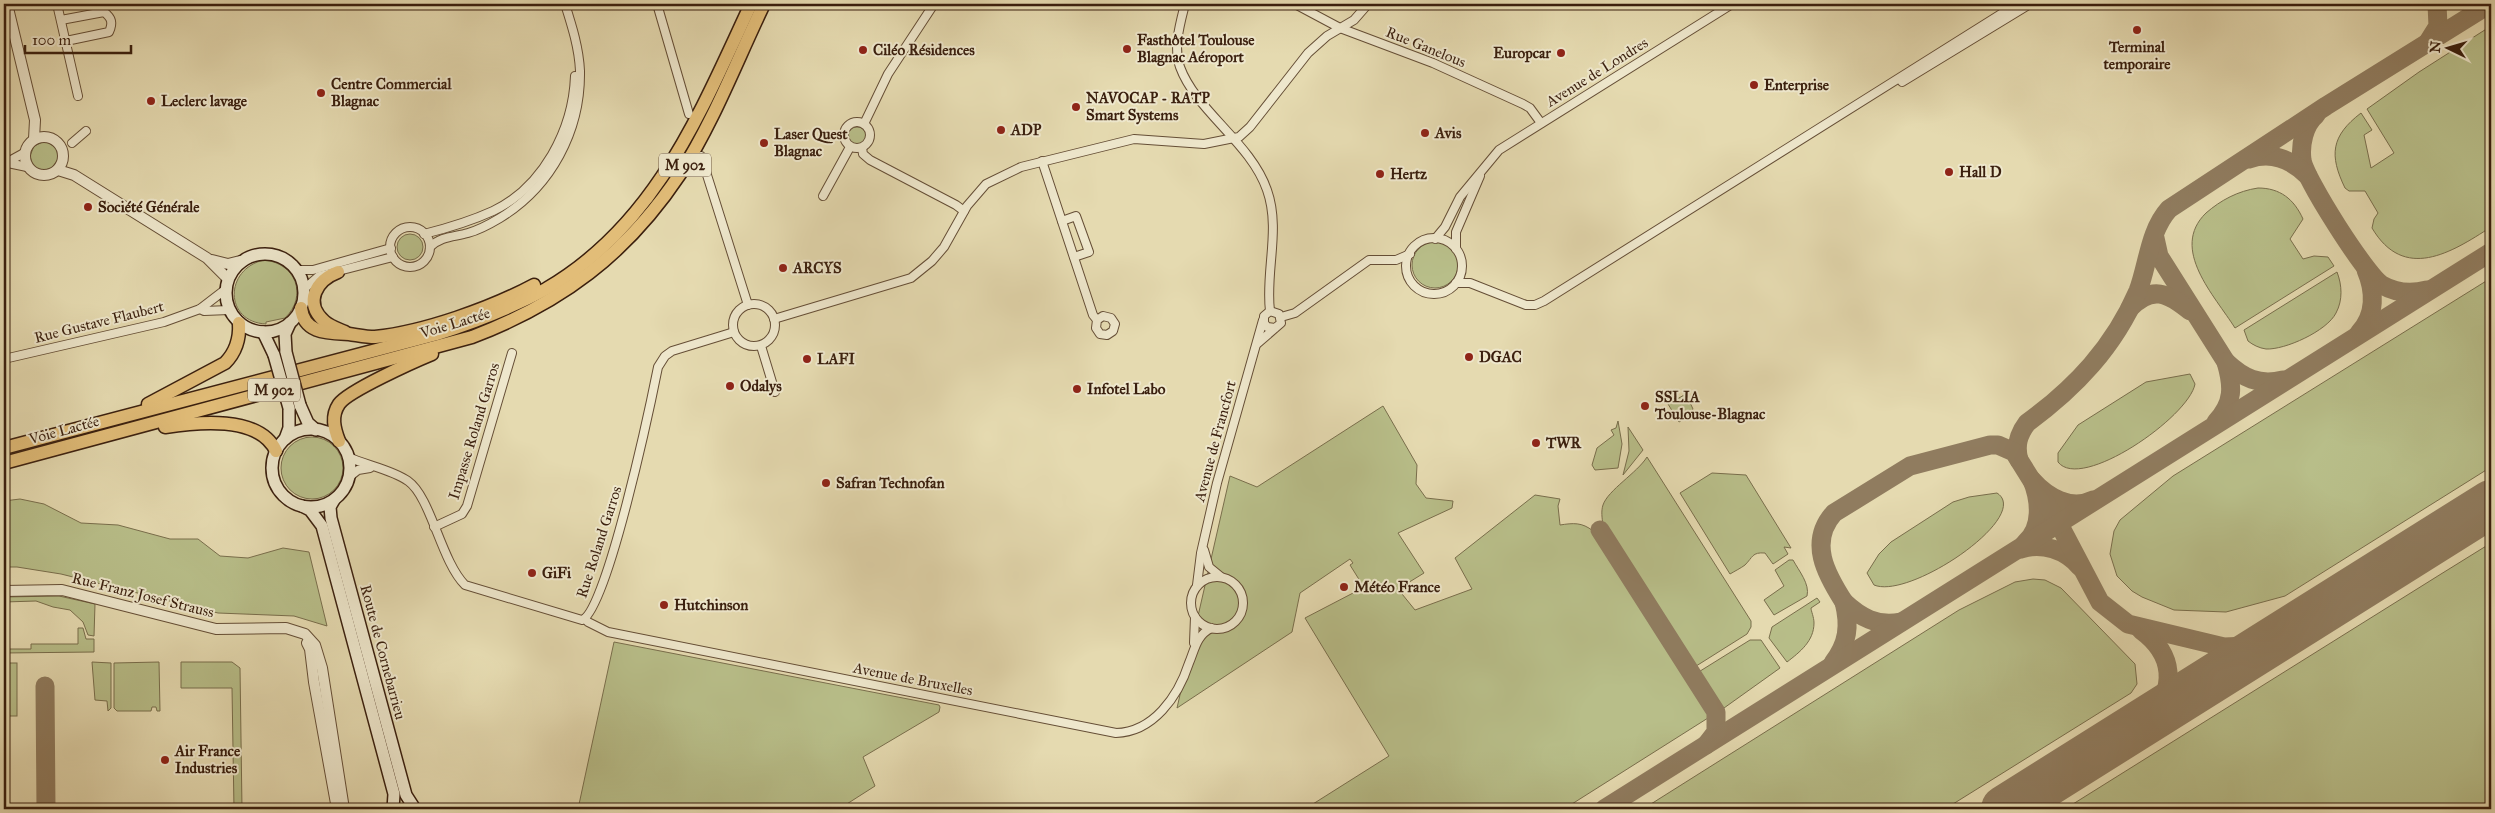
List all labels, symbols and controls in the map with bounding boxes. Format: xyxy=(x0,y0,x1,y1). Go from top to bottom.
scale bar xyxy=(25,22,131,54)
north arrow xyxy=(2422,22,2472,72)
street label: Rue Ganelous xyxy=(1383,23,1469,71)
marker: Terminal temporaire xyxy=(2131,24,2143,36)
text: 100 m xyxy=(32,31,72,49)
place label: Fasthôtel Toulouse Blagnac Aéroport xyxy=(1137,31,1255,67)
street label: Avenue de Londres xyxy=(1542,33,1651,111)
place label: Terminal temporaire xyxy=(2102,38,2171,74)
text: N xyxy=(2427,40,2445,54)
place label: Ciléo Résidences xyxy=(873,41,975,59)
marker: Fasthôtel Toulouse Blagnac Aéroport xyxy=(1121,43,1133,55)
marker: Ciléo Résidences xyxy=(857,44,869,56)
place label: Europcar xyxy=(1493,44,1551,63)
marker: Europcar xyxy=(1555,47,1567,59)
place label: Centre Commercial Blagnac xyxy=(331,75,452,111)
place label: Enterprise xyxy=(1764,76,1830,95)
marker: Enterprise xyxy=(1748,79,1760,91)
marker: Centre Commercial Blagnac xyxy=(315,87,327,99)
place label: NAVOCAP - RATP Smart Systems xyxy=(1086,89,1210,125)
place label: Leclerc lavage xyxy=(161,92,248,111)
marker: Leclerc lavage xyxy=(145,95,157,107)
marker: NAVOCAP - RATP Smart Systems xyxy=(1070,101,1082,113)
place label: ADP xyxy=(1010,121,1042,139)
marker: ADP xyxy=(995,124,1007,136)
place label: Avis xyxy=(1434,124,1462,142)
place label: Laser Quest Blagnac xyxy=(774,125,848,161)
marker: Avis xyxy=(1419,127,1431,139)
marker: Laser Quest Blagnac xyxy=(758,137,770,149)
road number: M 902 xyxy=(659,154,711,176)
place label: Hall D xyxy=(1959,163,2002,181)
place label: Hertz xyxy=(1390,165,1427,183)
marker: Hall D xyxy=(1943,166,1955,178)
marker: Hertz xyxy=(1374,168,1386,180)
place label: Société Générale xyxy=(98,198,200,216)
marker: Société Générale xyxy=(82,201,94,213)
place label: ARCYS xyxy=(792,259,842,277)
marker: ARCYS xyxy=(777,262,789,274)
street label: Rue Gustave Flaubert xyxy=(32,297,166,347)
street label: Voie Lactée xyxy=(417,304,492,342)
place label: DGAC xyxy=(1479,348,1522,366)
place label: LAFI xyxy=(817,350,855,368)
marker: DGAC xyxy=(1463,351,1475,363)
marker: LAFI xyxy=(801,353,813,365)
street label: Impasse Roland Garros xyxy=(445,360,503,502)
place label: Odalys xyxy=(740,377,782,396)
road number: M 902 xyxy=(248,378,300,402)
street label: Avenue de Francfort xyxy=(1190,378,1240,504)
marker: Odalys xyxy=(724,380,736,392)
place label: Infotel Labo xyxy=(1087,380,1166,398)
marker: Infotel Labo xyxy=(1071,383,1083,395)
place label: SSLIA Toulouse-Blagnac xyxy=(1654,388,1766,424)
marker: SSLIA Toulouse-Blagnac xyxy=(1639,400,1651,412)
street label: Voie Lactée xyxy=(26,412,101,448)
place label: TWR xyxy=(1545,434,1583,452)
marker: TWR xyxy=(1530,437,1542,449)
place label: Safran Technofan xyxy=(836,474,945,492)
marker: Safran Technofan xyxy=(820,477,832,489)
street label: Rue Roland Garros xyxy=(572,484,626,600)
place label: GiFi xyxy=(542,564,572,582)
marker: GiFi xyxy=(526,567,538,579)
street label: Rue Franz Josef Strauss xyxy=(70,569,216,622)
place label: Météo France xyxy=(1354,578,1441,596)
marker: Météo France xyxy=(1338,581,1350,593)
street label: Route de Cornebarrieu xyxy=(356,583,410,721)
place label: Hutchinson xyxy=(674,596,749,614)
marker: Hutchinson xyxy=(658,599,670,611)
street label: Avenue de Bruxelles xyxy=(851,658,974,699)
place label: Air France Industries xyxy=(174,742,241,777)
marker: Air France Industries xyxy=(159,754,171,766)

